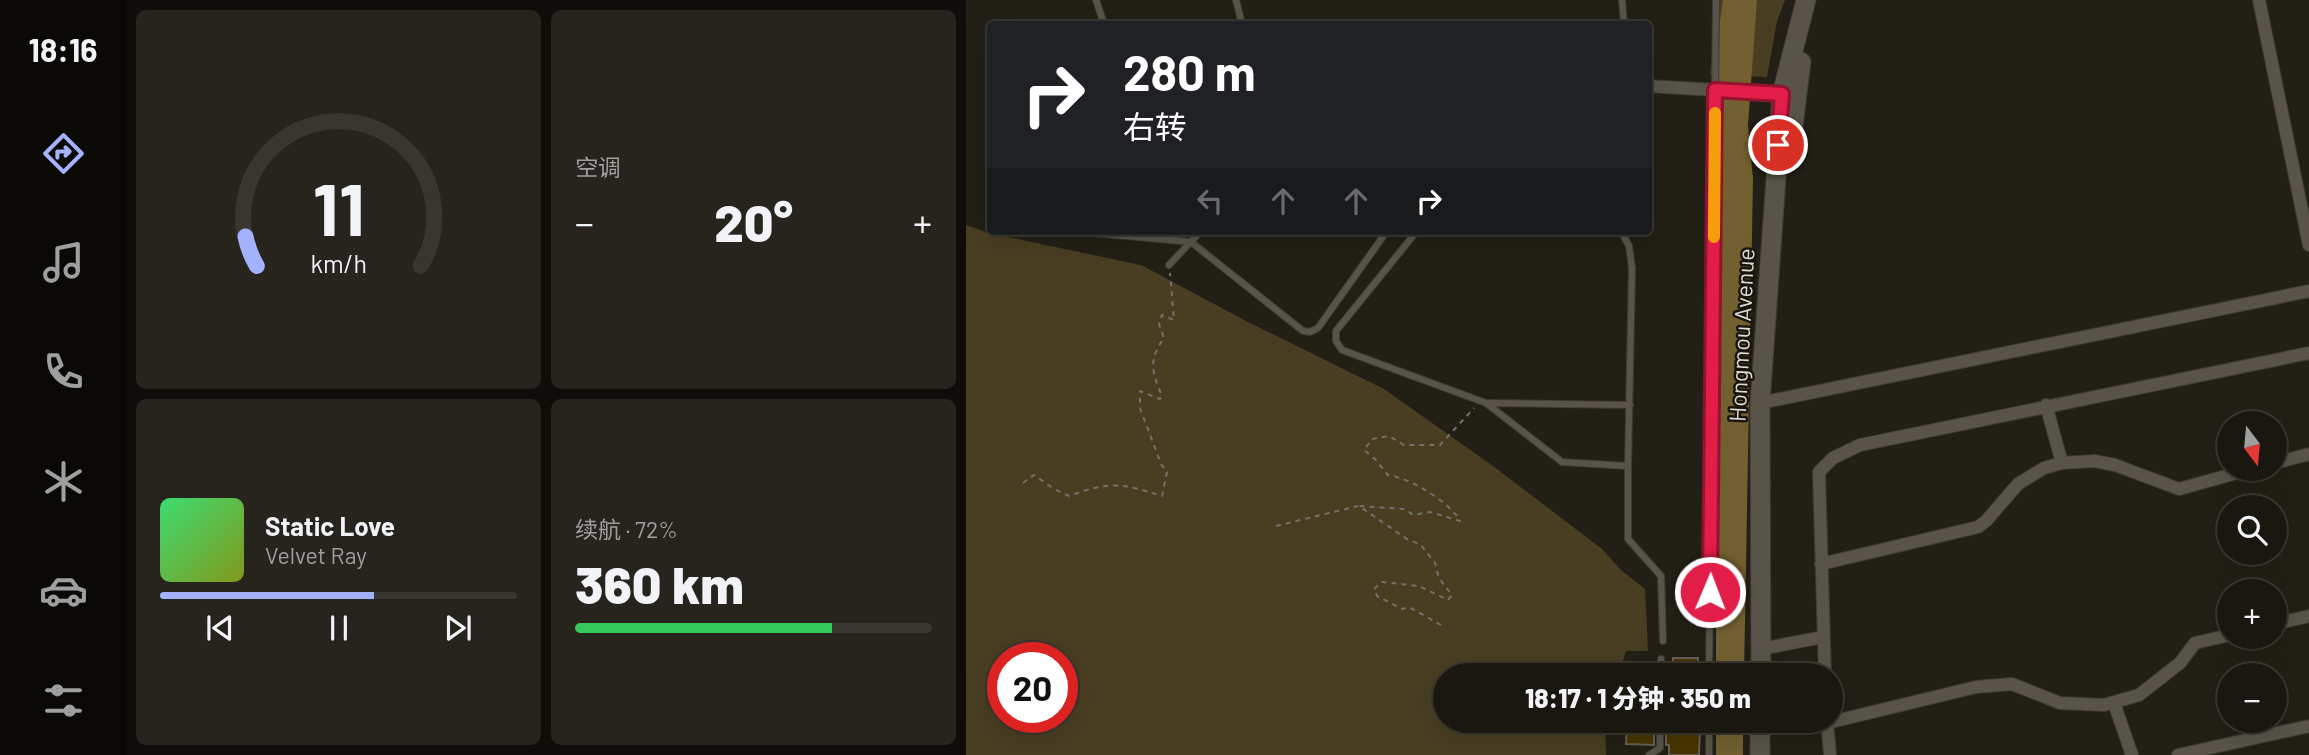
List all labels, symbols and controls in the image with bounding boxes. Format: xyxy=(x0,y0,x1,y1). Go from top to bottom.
text: 18:16 xyxy=(29,30,97,68)
text: 280 m xyxy=(1123,42,1256,101)
icon: right xyxy=(1008,49,1099,140)
text: 右转 xyxy=(1123,107,1187,145)
pin xyxy=(1748,115,1808,175)
icon: arrive xyxy=(1759,126,1797,164)
icon: directions xyxy=(39,129,88,178)
text: 空调 xyxy=(575,153,621,181)
text: 11 xyxy=(312,163,365,251)
icon: left xyxy=(1191,182,1229,220)
icon: ahead xyxy=(1264,182,1302,220)
icon: ahead xyxy=(1337,182,1375,220)
icon: right xyxy=(1410,182,1448,220)
text: 20° xyxy=(714,190,793,252)
text: − xyxy=(575,199,594,245)
text: + xyxy=(913,199,932,245)
icon: music xyxy=(39,238,88,287)
text: km/h xyxy=(310,247,367,277)
street label: Hongmou Avenue xyxy=(1722,247,1760,422)
icon: phone xyxy=(39,347,88,396)
north arrow xyxy=(2217,411,2287,481)
map controls xyxy=(2217,411,2287,733)
icon: climate xyxy=(39,457,88,506)
button: search xyxy=(2217,495,2287,565)
text: Static Love xyxy=(265,510,395,541)
text: 续航 · 72% xyxy=(575,515,678,543)
text: Velvet Ray xyxy=(265,541,367,569)
text: 360 km xyxy=(575,552,744,614)
position arrow xyxy=(1673,555,1747,629)
icon: car xyxy=(39,566,88,615)
button: + xyxy=(2217,579,2287,649)
icon: previous xyxy=(201,609,239,647)
icon: pause xyxy=(320,609,358,647)
icon: next xyxy=(439,609,477,647)
speed limit sign: 20 xyxy=(987,642,1078,733)
button: − xyxy=(2217,663,2287,733)
icon: filters xyxy=(39,676,88,725)
text: 18:17 · 1 分钟 · 350 m xyxy=(1525,682,1751,713)

